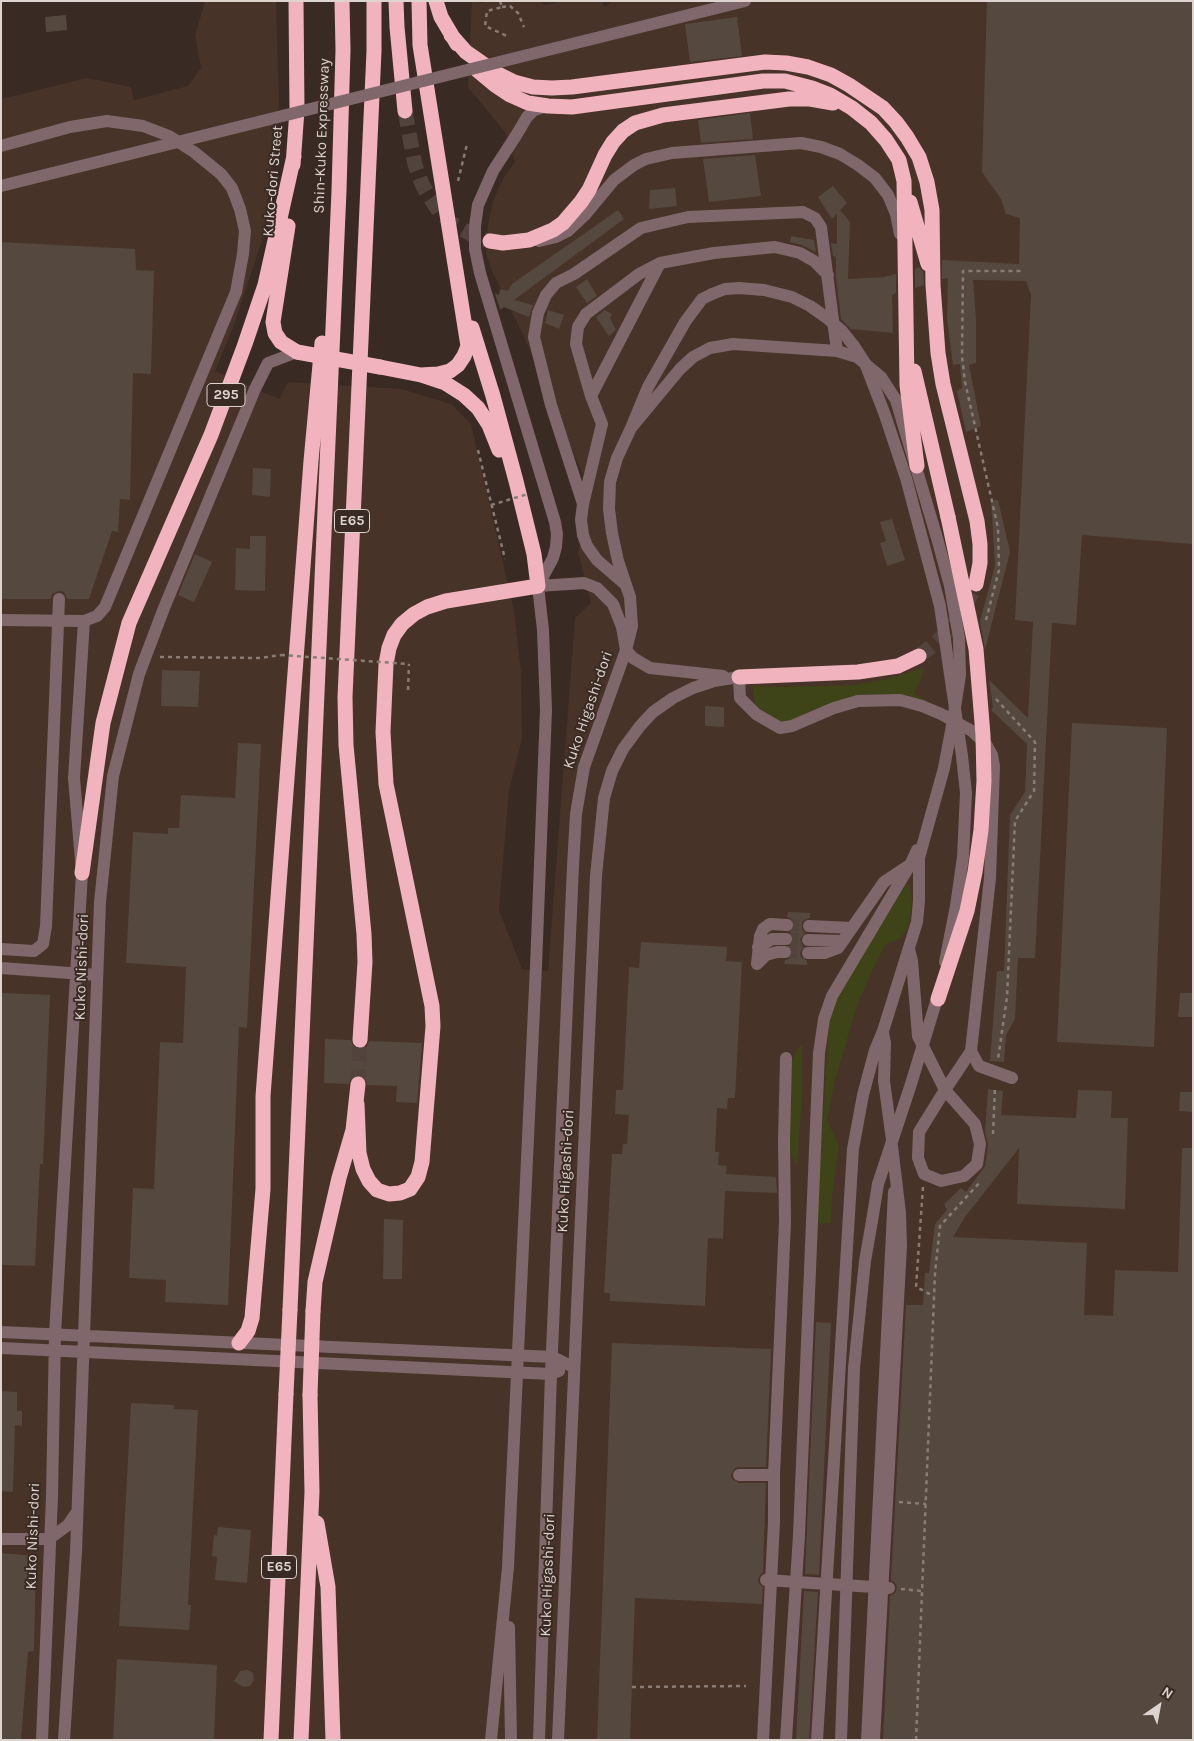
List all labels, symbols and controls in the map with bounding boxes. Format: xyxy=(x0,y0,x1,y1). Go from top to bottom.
street label: Shin-Kuko Expressway xyxy=(310,58,334,214)
street label: Kuko-dori Street xyxy=(259,125,287,237)
road number: 295 xyxy=(207,384,245,406)
road number: E65 xyxy=(334,510,370,532)
street label: Kuko Higashi-dori xyxy=(559,649,617,771)
street label: Kuko Nishi-dori xyxy=(71,913,93,1021)
street label: Kuko Higashi-dori xyxy=(554,1109,578,1233)
street label: Kuko Nishi-dori xyxy=(22,1482,44,1590)
street label: Kuko Higashi-dori xyxy=(537,1513,559,1637)
road number: E65 xyxy=(262,1555,296,1578)
north arrow xyxy=(1134,1681,1184,1731)
text: N xyxy=(1159,1683,1176,1703)

